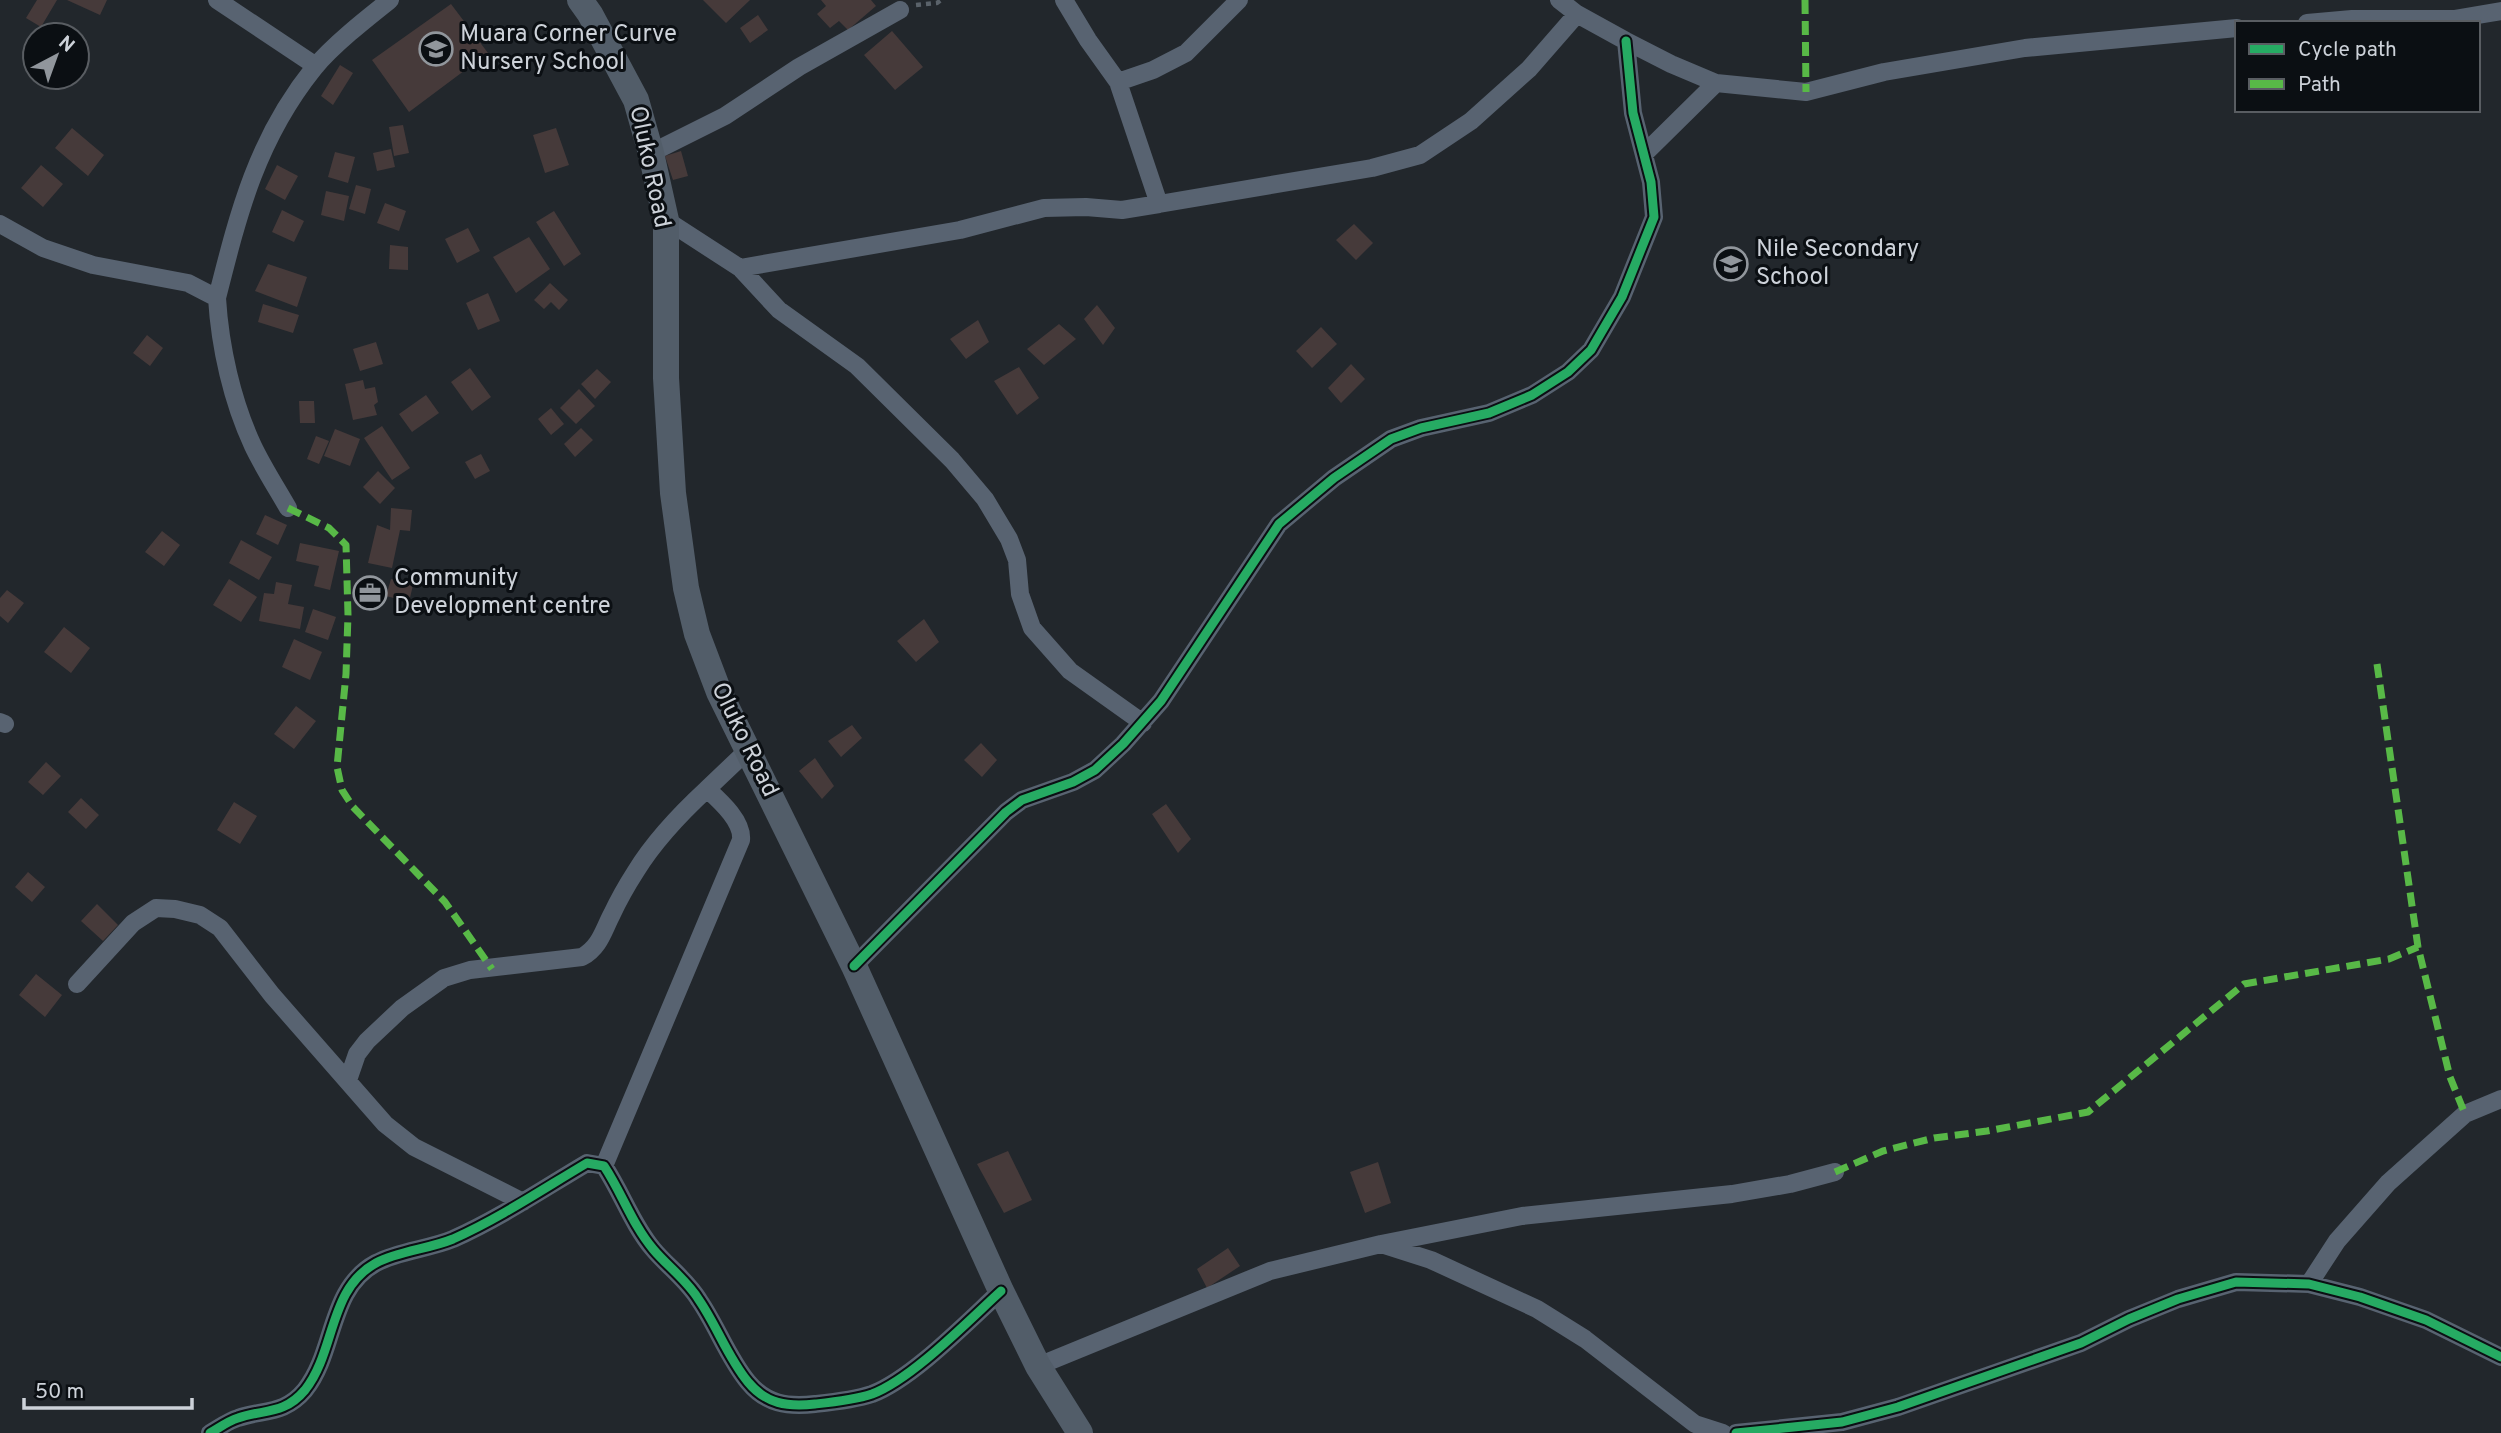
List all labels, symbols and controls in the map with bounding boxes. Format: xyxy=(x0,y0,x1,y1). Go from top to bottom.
place label: Muara Corner Curve Nursery School xyxy=(460,20,677,78)
north arrow xyxy=(21,21,91,91)
legend xyxy=(2235,21,2480,112)
school or university icon: Muara Corner Curve Nursery School xyxy=(417,30,455,68)
text: N xyxy=(53,31,79,58)
text: Cycle path xyxy=(2298,37,2397,64)
text: Path xyxy=(2298,72,2341,99)
street label: Oluko Road xyxy=(621,103,677,231)
place label: Nile Secondary School xyxy=(1756,235,1919,293)
school or university icon: Nile Secondary School xyxy=(1712,245,1750,283)
place label: Community Development centre xyxy=(394,564,611,622)
office icon: Community Development centre xyxy=(351,574,389,612)
street label: Oluko Road xyxy=(703,678,785,802)
scale bar xyxy=(24,1366,192,1410)
text: 50 m xyxy=(35,1379,84,1406)

